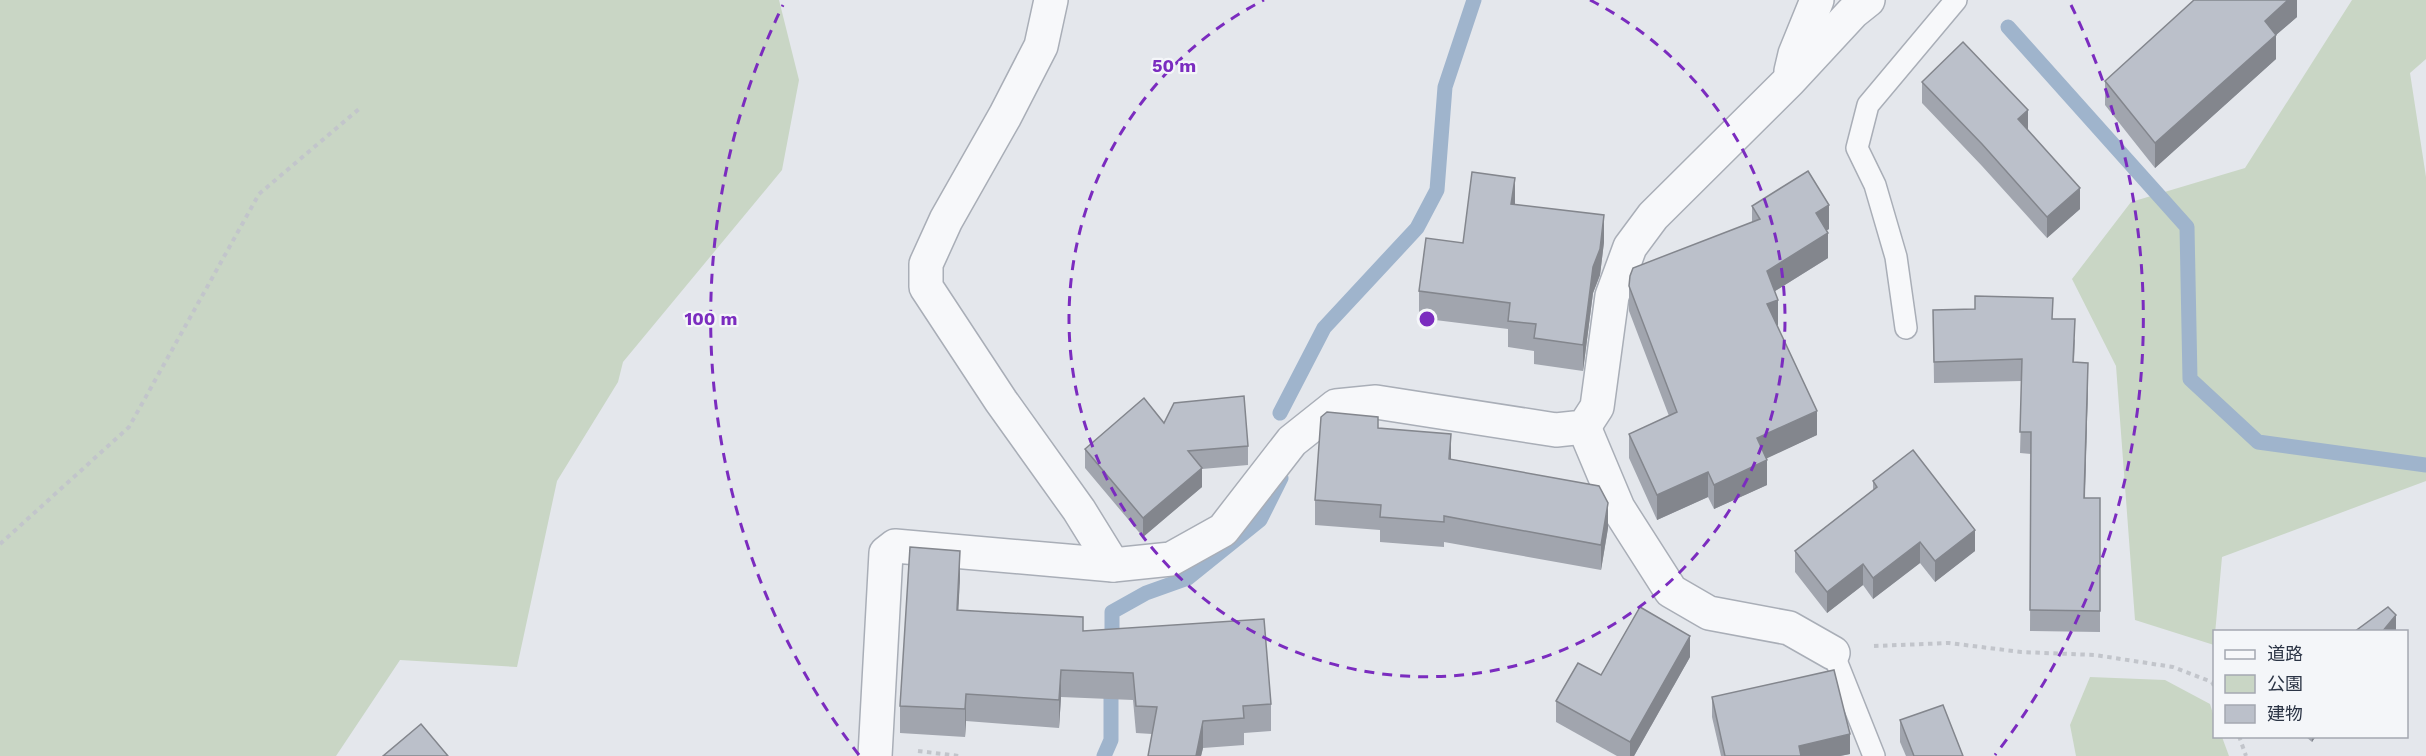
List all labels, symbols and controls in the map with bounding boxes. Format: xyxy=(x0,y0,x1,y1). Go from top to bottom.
text: 50 m xyxy=(1152,55,1196,76)
text: 100 m xyxy=(684,308,738,329)
centre of rings xyxy=(1417,309,1437,329)
legend xyxy=(2213,630,2408,738)
text: 道路 xyxy=(2267,643,2303,664)
text: 公園 xyxy=(2267,673,2303,694)
text: 建物 xyxy=(2267,703,2303,724)

